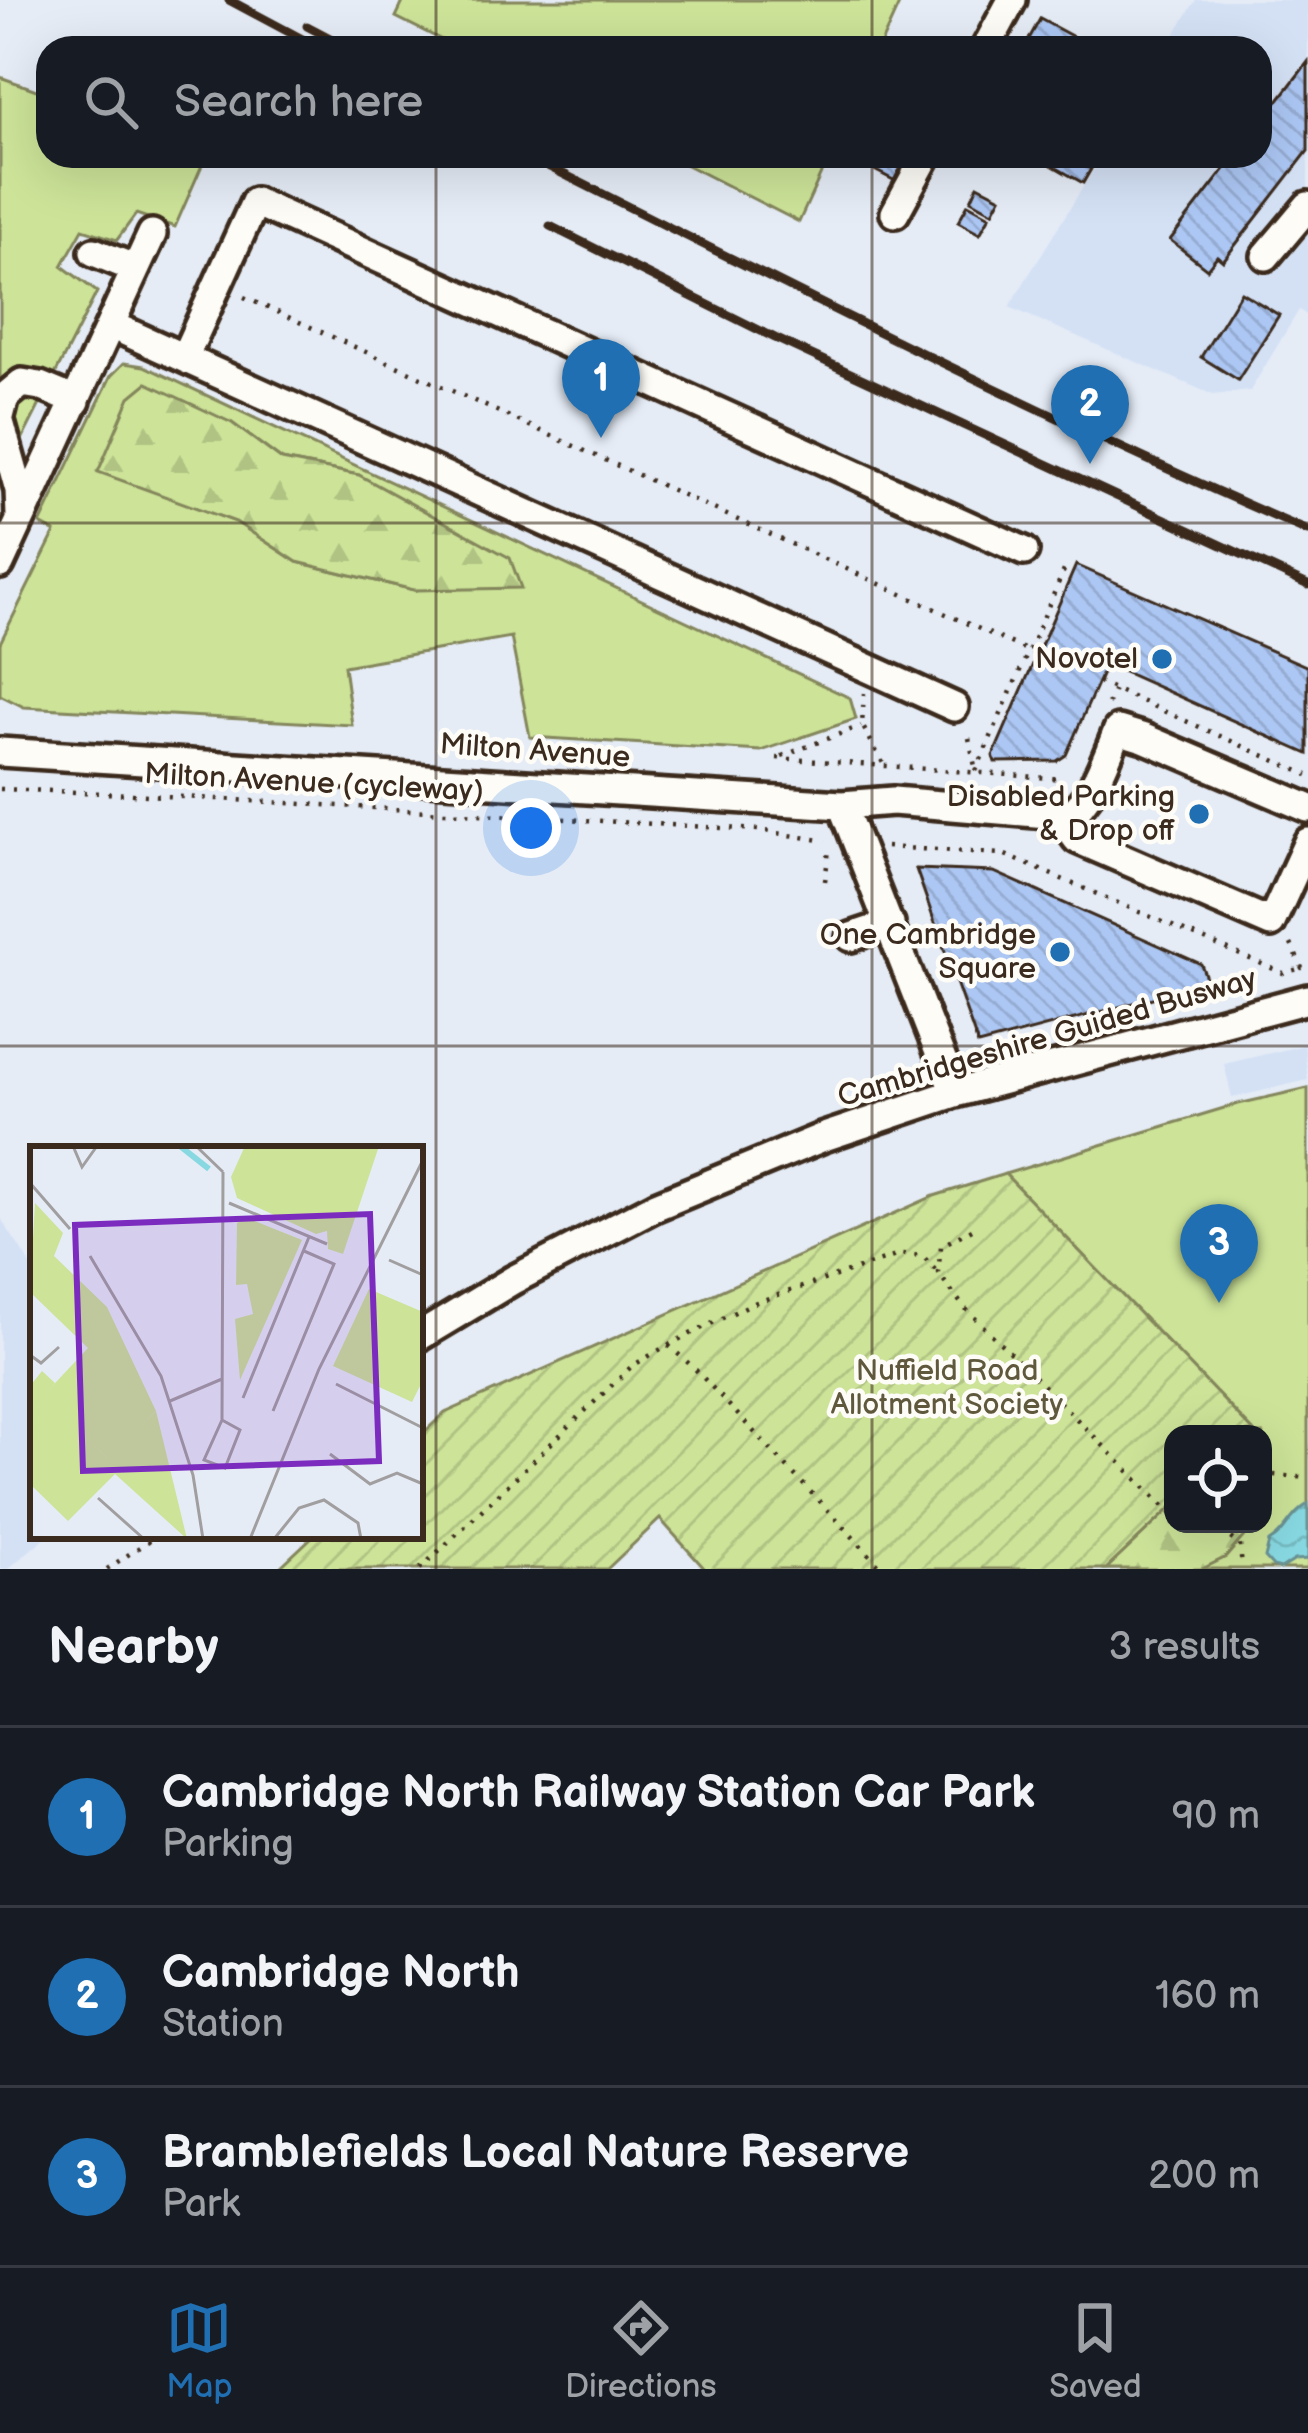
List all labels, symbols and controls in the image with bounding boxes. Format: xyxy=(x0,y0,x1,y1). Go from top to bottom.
search box xyxy=(36,36,1272,168)
icon: search xyxy=(78,69,144,135)
text: Search here xyxy=(174,75,423,130)
pin: 1 xyxy=(562,339,640,438)
pin: 2 xyxy=(1051,365,1129,464)
place label: Novotel xyxy=(1035,641,1138,677)
marker: Novotel xyxy=(1149,646,1175,672)
street label: Milton Avenue xyxy=(439,726,631,776)
street label: Milton Avenue (cycleway) xyxy=(143,756,485,810)
place label: Disabled Parking & Drop off xyxy=(946,779,1175,849)
your location xyxy=(501,798,561,858)
marker: Disabled Parking & Drop off xyxy=(1186,801,1212,827)
place label: One Cambridge Square xyxy=(820,917,1036,987)
marker: One Cambridge Square xyxy=(1047,939,1073,965)
street label: Cambridgeshire Guided Busway xyxy=(833,961,1261,1115)
inset map xyxy=(30,1146,423,1539)
pin: 3 xyxy=(1180,1204,1258,1303)
park label: Nuffield Road Allotment Society xyxy=(831,1353,1064,1423)
map controls xyxy=(1164,1425,1272,1533)
button: locate xyxy=(1164,1425,1272,1533)
text: Nearby xyxy=(48,1617,219,1678)
text: 3 results xyxy=(1108,1624,1260,1671)
text: Cambridge North Railway Station Car Park xyxy=(162,1766,1035,1821)
text: 1 xyxy=(79,1793,95,1840)
text: 90 m xyxy=(1172,1793,1260,1840)
text: Parking xyxy=(162,1821,294,1868)
text: Cambridge North xyxy=(162,1946,520,2001)
text: 2 xyxy=(75,1973,99,2020)
text: 160 m xyxy=(1155,1973,1260,2020)
text: Station xyxy=(162,2001,284,2048)
text: Bramblefields Local Nature Reserve xyxy=(162,2126,909,2181)
text: 3 xyxy=(76,2153,98,2200)
text: 200 m xyxy=(1148,2153,1260,2200)
text: Park xyxy=(162,2181,240,2228)
tab: Map xyxy=(166,2295,233,2407)
tab: Directions xyxy=(565,2295,717,2407)
tab: Saved xyxy=(1049,2295,1142,2407)

